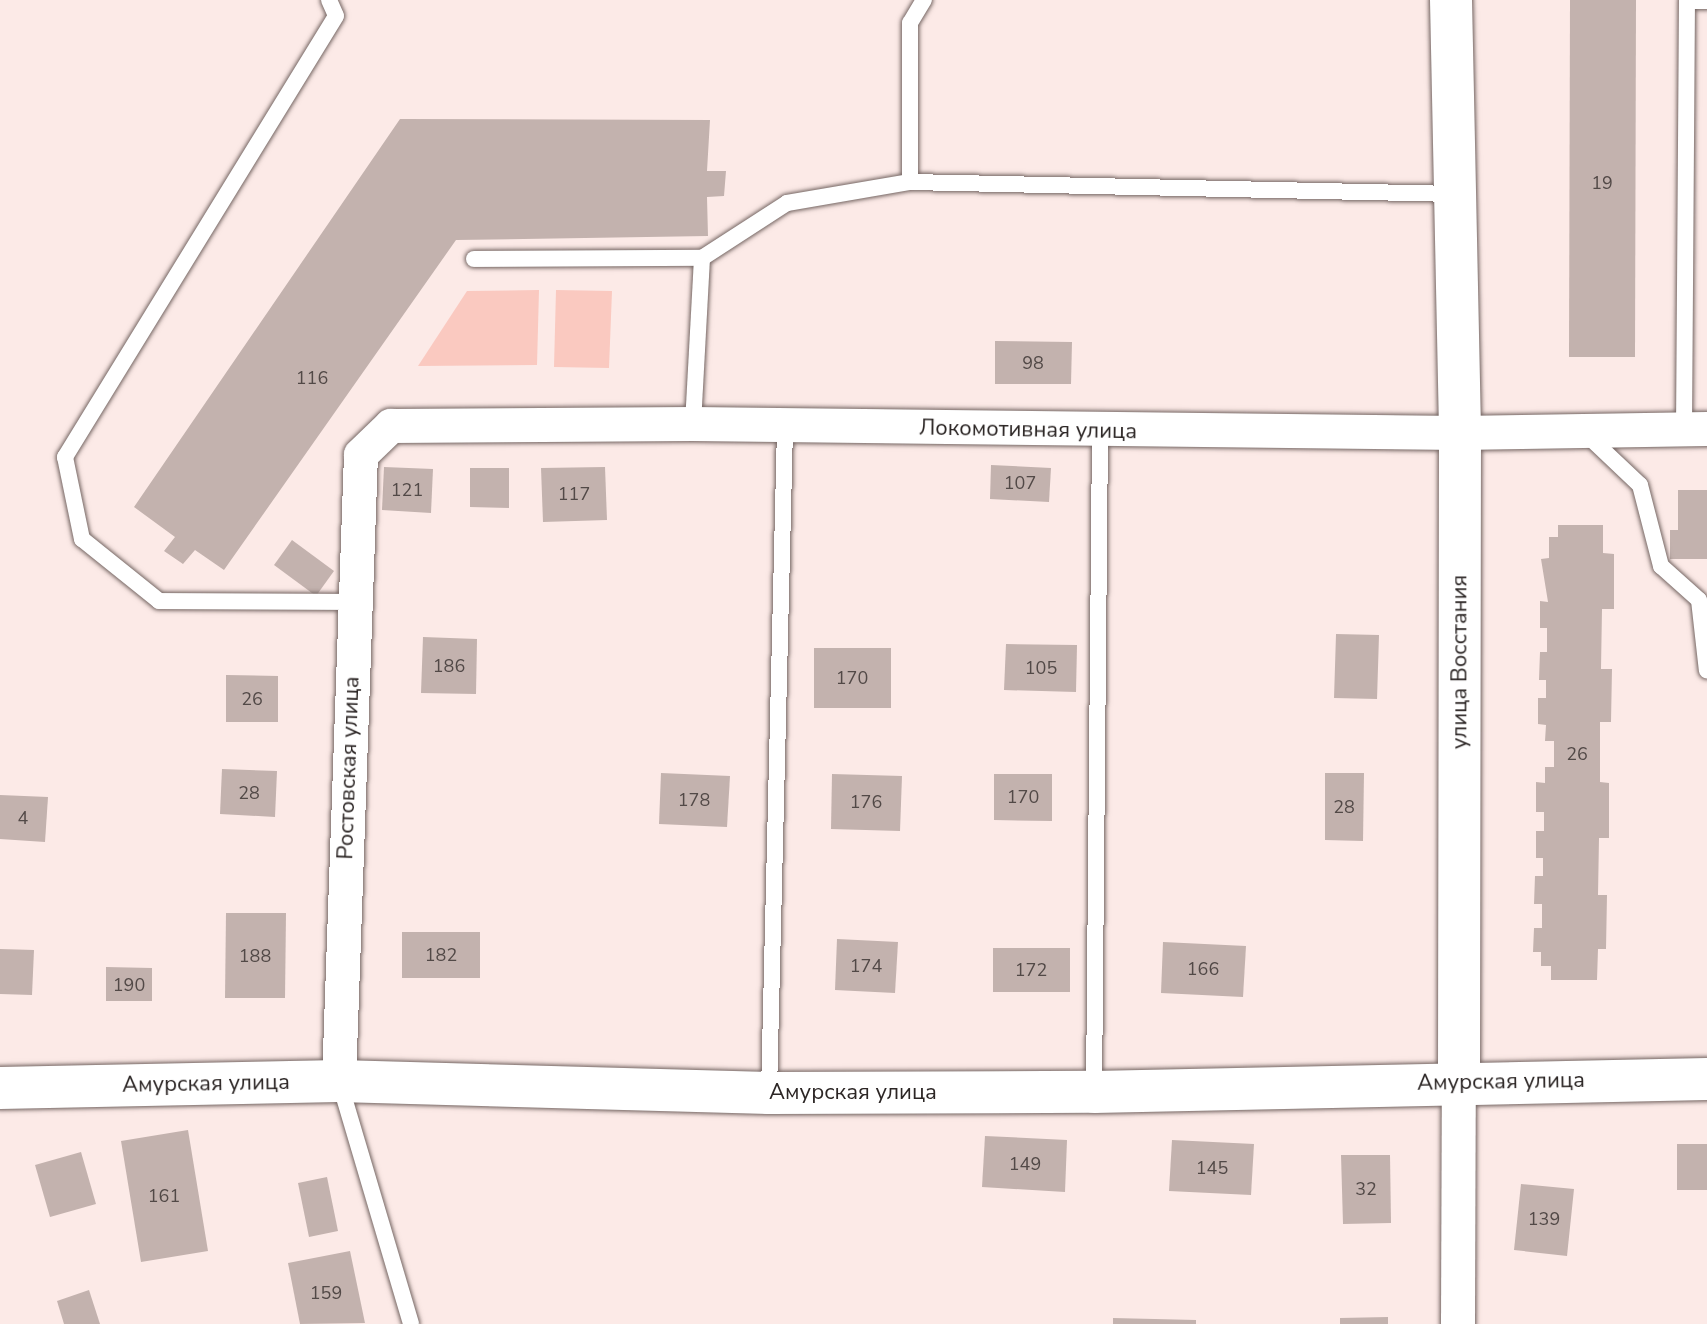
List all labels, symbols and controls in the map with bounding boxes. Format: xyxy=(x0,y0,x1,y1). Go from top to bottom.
house number: 19 xyxy=(1591,172,1613,194)
house number: 98 xyxy=(1022,352,1044,374)
house number: 116 xyxy=(296,367,328,389)
street label: Локомотивная улица xyxy=(919,415,1137,445)
house number: 107 xyxy=(1004,472,1036,494)
house number: 121 xyxy=(391,479,423,501)
house number: 117 xyxy=(558,483,590,505)
street label: улица Восстания xyxy=(1447,575,1473,749)
house number: 186 xyxy=(433,655,465,677)
house number: 105 xyxy=(1025,657,1057,679)
house number: 170 xyxy=(836,667,868,689)
street label: Ростовская улица xyxy=(333,676,365,860)
house number: 26 xyxy=(241,688,263,710)
house number: 26 xyxy=(1566,743,1588,765)
house number: 28 xyxy=(238,782,260,804)
house number: 170 xyxy=(1007,786,1039,808)
house number: 178 xyxy=(678,789,710,811)
house number: 176 xyxy=(850,791,882,813)
house number: 28 xyxy=(1333,796,1355,818)
house number: 4 xyxy=(18,807,28,829)
house number: 182 xyxy=(425,944,457,966)
house number: 188 xyxy=(239,945,271,967)
house number: 174 xyxy=(850,955,882,977)
house number: 166 xyxy=(1187,958,1219,980)
house number: 172 xyxy=(1015,959,1047,981)
house number: 190 xyxy=(113,974,145,996)
street label: Амурская улица xyxy=(1417,1067,1585,1097)
street label: Амурская улица xyxy=(122,1069,290,1099)
street label: Амурская улица xyxy=(769,1080,937,1106)
house number: 149 xyxy=(1009,1153,1041,1175)
house number: 145 xyxy=(1196,1157,1228,1179)
house number: 32 xyxy=(1355,1178,1377,1200)
house number: 161 xyxy=(148,1185,180,1207)
house number: 139 xyxy=(1528,1208,1560,1230)
house number: 159 xyxy=(310,1282,342,1304)

